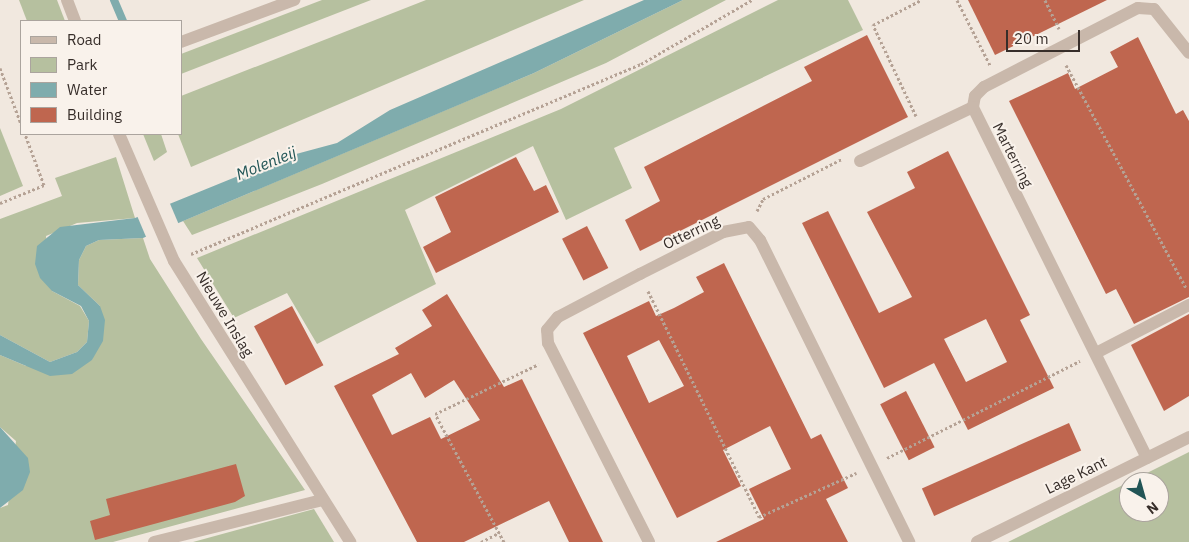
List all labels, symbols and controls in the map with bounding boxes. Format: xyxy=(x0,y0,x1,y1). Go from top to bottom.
legend xyxy=(20,20,182,135)
scale bar xyxy=(1009,20,1083,52)
text: 20 m xyxy=(1014,29,1049,48)
text: Road xyxy=(67,30,102,49)
text: Park xyxy=(67,55,97,74)
text: Water xyxy=(67,80,107,99)
text: Building xyxy=(67,105,122,124)
street label: Marterring xyxy=(989,120,1037,190)
water label: Molenleij xyxy=(233,142,299,184)
street label: Otterring xyxy=(660,211,722,253)
street label: Nieuwe Inslag xyxy=(193,268,257,360)
street label: Lage Kant xyxy=(1042,452,1110,498)
north arrow xyxy=(1119,472,1169,522)
text: N xyxy=(1143,498,1162,518)

